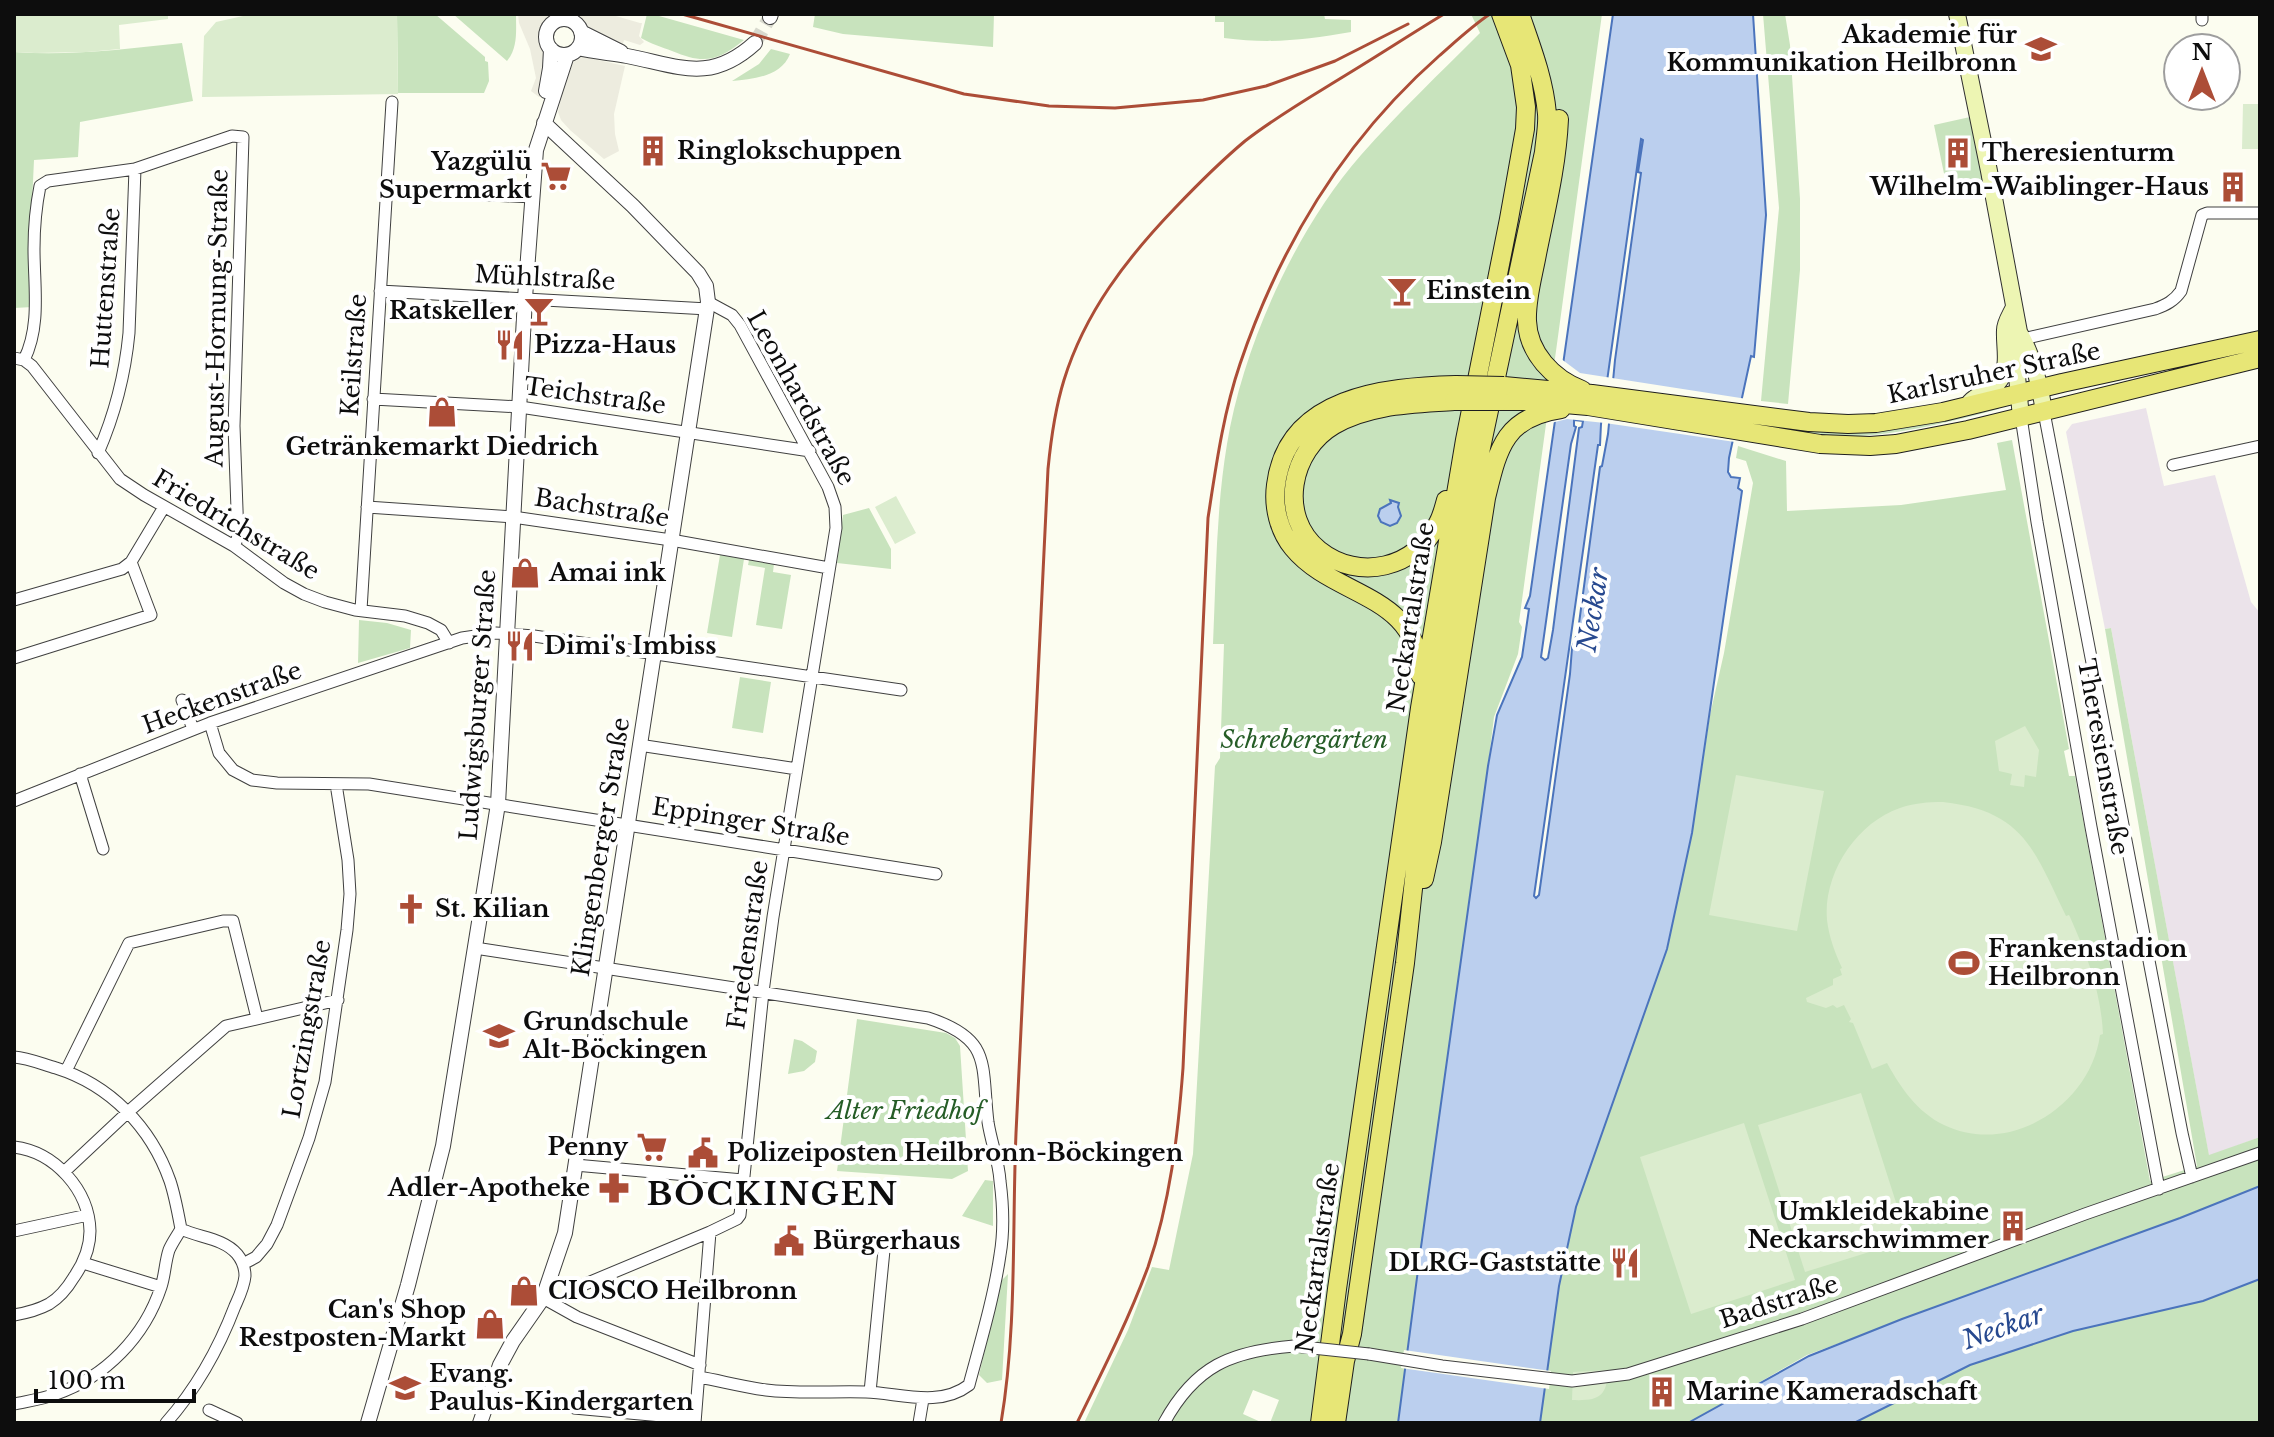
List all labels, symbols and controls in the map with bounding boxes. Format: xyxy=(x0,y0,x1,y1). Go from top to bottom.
place label: Akademie für Kommunikation Heilbronn xyxy=(1667,20,2018,77)
school or university icon: Akademie für Kommunikation Heilbronn xyxy=(2024,32,2058,66)
north arrow xyxy=(2162,32,2242,112)
text: N xyxy=(2192,39,2213,66)
building icon: Ringlokschuppen xyxy=(636,134,670,168)
place label: Ringlokschuppen xyxy=(677,136,902,165)
building icon: Theresienturm xyxy=(1941,136,1975,170)
place label: Theresienturm xyxy=(1982,138,2175,167)
place label: Yazgülü Supermarkt xyxy=(379,147,533,204)
supermarket icon: Yazgülü Supermarkt xyxy=(539,159,573,193)
street label: August-Hornung-Straße xyxy=(199,169,234,468)
building icon: Wilhelm-Waiblinger-Haus xyxy=(2216,170,2250,204)
place label: Wilhelm-Waiblinger-Haus xyxy=(1869,172,2209,201)
street label: Huttenstraße xyxy=(85,207,126,369)
street label: Mühlstraße xyxy=(474,259,616,296)
bar icon: Einstein xyxy=(1385,274,1419,308)
place label: Einstein xyxy=(1426,276,1532,305)
street label: Keilstraße xyxy=(335,293,372,417)
bar icon: Ratskeller xyxy=(522,294,556,328)
place label: Ratskeller xyxy=(389,296,515,325)
street label: Leonhardstraße xyxy=(741,305,862,490)
restaurant icon: Pizza-Haus xyxy=(493,328,527,362)
place label: Pizza-Haus xyxy=(534,330,676,359)
street label: Karlsruher Straße xyxy=(1885,336,2103,409)
street label: Teichstraße xyxy=(522,371,668,420)
shop icon: Getränkemarkt Diedrich xyxy=(425,395,459,429)
place label: Getränkemarkt Diedrich xyxy=(285,432,599,461)
street label: Friedrichstraße xyxy=(148,463,325,586)
street label: Bachstraße xyxy=(533,483,671,532)
street label: Neckartalstraße xyxy=(1381,520,1440,714)
shop icon: Amai ink xyxy=(508,556,542,590)
place label: Amai ink xyxy=(548,558,667,587)
water label: Neckar xyxy=(1570,565,1616,655)
street label: Ludwigsburger Straße xyxy=(454,568,501,842)
restaurant icon: Dimi's Imbiss xyxy=(503,629,537,663)
place label: Dimi's Imbiss xyxy=(544,631,716,660)
street label: Heckenstraße xyxy=(138,655,305,740)
street label: Theresienstraße xyxy=(2072,657,2135,857)
street label: Klingenberger Straße xyxy=(566,715,635,978)
park label: Schrebergärten xyxy=(1220,725,1388,754)
street label: Eppinger Straße xyxy=(650,792,852,851)
street label: Friedenstraße xyxy=(721,858,774,1031)
church icon: St. Kilian xyxy=(394,892,428,926)
place label: St. Kilian xyxy=(435,894,550,923)
place label: Frankenstadion Heilbronn xyxy=(1988,934,2188,991)
street label: Lortzingstraße xyxy=(277,937,337,1121)
sports icon: Frankenstadion Heilbronn xyxy=(1947,946,1981,980)
place label: Grundschule Alt-Böckingen xyxy=(522,1007,708,1064)
school or university icon: Grundschule Alt-Böckingen xyxy=(482,1019,516,1053)
park label: Alter Friedhof xyxy=(824,1096,988,1125)
supermarket icon: Penny xyxy=(635,1130,669,1164)
place label: Penny xyxy=(548,1132,628,1161)
public building icon: Polizeiposten Heilbronn-Böckingen xyxy=(686,1136,720,1170)
place label: Polizeiposten Heilbronn-Böckingen xyxy=(727,1138,1184,1167)
street label: Neckartalstraße xyxy=(1290,1161,1345,1355)
pharmacy icon: Adler-Apotheke xyxy=(597,1171,631,1205)
place label: Adler-Apotheke xyxy=(387,1173,590,1202)
district label: BÖCKINGEN xyxy=(647,1174,899,1214)
place label: Umkleidekabine Neckarschwimmer xyxy=(1747,1197,1989,1254)
building icon: Umkleidekabine Neckarschwimmer xyxy=(1996,1209,2030,1243)
public building icon: Bürgerhaus xyxy=(772,1224,806,1258)
place label: Bürgerhaus xyxy=(813,1226,961,1255)
restaurant icon: DLRG-Gaststätte xyxy=(1608,1246,1642,1280)
place label: DLRG-Gaststätte xyxy=(1388,1248,1601,1277)
street label: Badstraße xyxy=(1716,1269,1842,1334)
shop icon: CIOSCO Heilbronn xyxy=(507,1274,541,1308)
place label: CIOSCO Heilbronn xyxy=(548,1276,798,1305)
place label: Can's Shop Restposten-Markt xyxy=(239,1295,467,1352)
water label: Neckar xyxy=(1957,1297,2049,1357)
shop icon: Can's Shop Restposten-Markt xyxy=(473,1307,507,1341)
scale bar xyxy=(36,1353,194,1403)
place label: Evang. Paulus-Kindergarten xyxy=(429,1359,694,1416)
text: 100 m xyxy=(48,1366,126,1395)
school or university icon: Evang. Paulus-Kindergarten xyxy=(388,1371,422,1405)
building icon: Marine Kameradschaft xyxy=(1645,1375,1679,1409)
place label: Marine Kameradschaft xyxy=(1686,1377,1978,1406)

